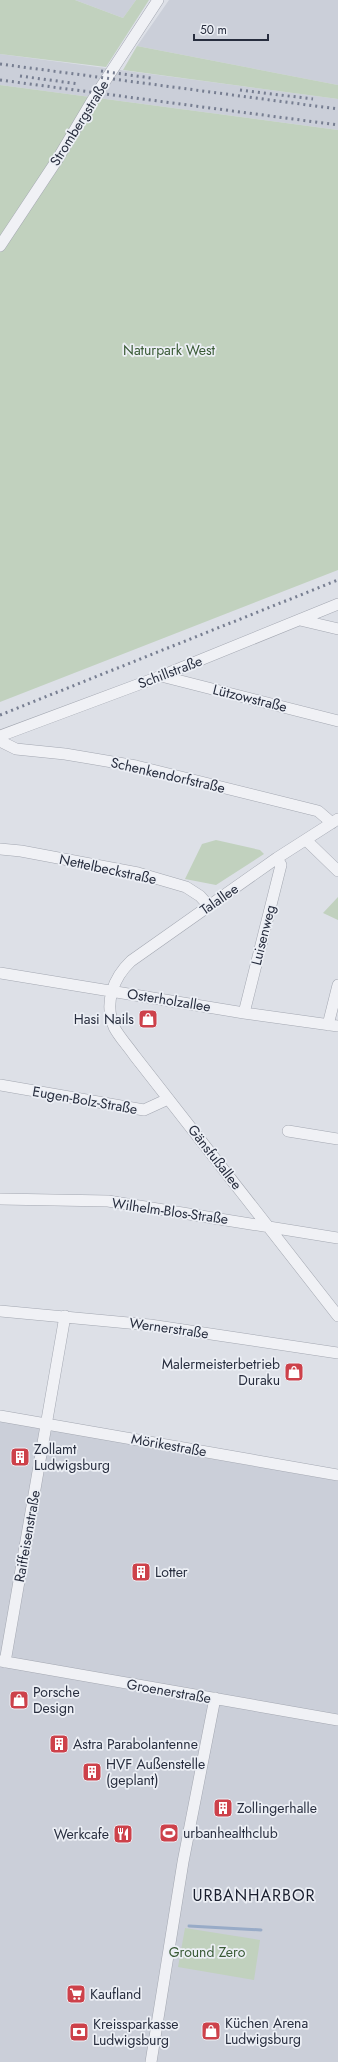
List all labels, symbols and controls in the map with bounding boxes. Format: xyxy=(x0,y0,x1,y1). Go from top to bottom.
scale bar xyxy=(194,16,268,42)
text: 50 m xyxy=(200,21,227,39)
street label: Strombergstraße xyxy=(45,76,113,170)
park label: Naturpark West xyxy=(123,340,216,360)
street label: Schillstraße xyxy=(135,651,205,693)
street label: Lützowstraße xyxy=(211,679,289,717)
street label: Schenkendorfstraße xyxy=(109,752,227,798)
street label: Nettelbeckstraße xyxy=(58,849,158,889)
street label: Talallee xyxy=(196,879,242,919)
street label: Luisenweg xyxy=(246,903,280,967)
street label: Osterholzallee xyxy=(126,984,212,1016)
shop icon: Hasi Nails xyxy=(137,1008,159,1030)
place label: Hasi Nails xyxy=(74,1009,134,1029)
street label: Eugen-Bolz-Straße xyxy=(31,1081,139,1119)
street label: Gänsfußallee xyxy=(183,1120,247,1194)
street label: Wilhelm-Blos-Straße xyxy=(111,1193,229,1229)
street label: Wernerstraße xyxy=(128,1313,210,1343)
place label: Malermeisterbetrieb Duraku xyxy=(162,1354,280,1390)
shop icon: Malermeisterbetrieb Duraku xyxy=(283,1361,305,1383)
street label: Mörikestraße xyxy=(130,1429,208,1461)
place label: Zollamt Ludwigsburg xyxy=(34,1439,110,1475)
building icon: Zollamt Ludwigsburg xyxy=(9,1446,31,1468)
street label: Raiffeisenstraße xyxy=(9,1489,45,1583)
building icon: Lotter xyxy=(130,1561,152,1583)
place label: Lotter xyxy=(155,1562,188,1582)
street label: Groenerstraße xyxy=(125,1674,213,1708)
place label: Porsche Design xyxy=(33,1682,80,1718)
shop icon: Porsche Design xyxy=(8,1689,30,1711)
building icon: Astra Parabolantenne xyxy=(48,1733,70,1755)
place label: Astra Parabolantenne xyxy=(73,1734,198,1754)
place label: HVF Außenstelle (geplant) xyxy=(106,1754,205,1790)
building icon: HVF Außenstelle (geplant) xyxy=(81,1761,103,1783)
building icon: Zollingerhalle xyxy=(212,1797,234,1819)
place label: Zollingerhalle xyxy=(237,1798,317,1818)
sports icon: urbanhealthclub xyxy=(158,1822,180,1844)
restaurant icon: Werkcafe xyxy=(112,1823,134,1845)
place label: urbanhealthclub xyxy=(183,1823,278,1843)
place label: Werkcafe xyxy=(54,1824,109,1844)
district label: URBANHARBOR xyxy=(192,1884,316,1907)
park label: Ground Zero xyxy=(169,1942,246,1962)
supermarket icon: Kaufland xyxy=(65,1983,87,2005)
place label: Kaufland xyxy=(90,1984,141,2004)
place label: Küchen Arena Ludwigsburg xyxy=(225,2013,308,2049)
place label: Kreissparkasse Ludwigsburg xyxy=(93,2014,179,2050)
shop icon: Küchen Arena Ludwigsburg xyxy=(200,2020,222,2042)
bank icon: Kreissparkasse Ludwigsburg xyxy=(68,2021,90,2043)

